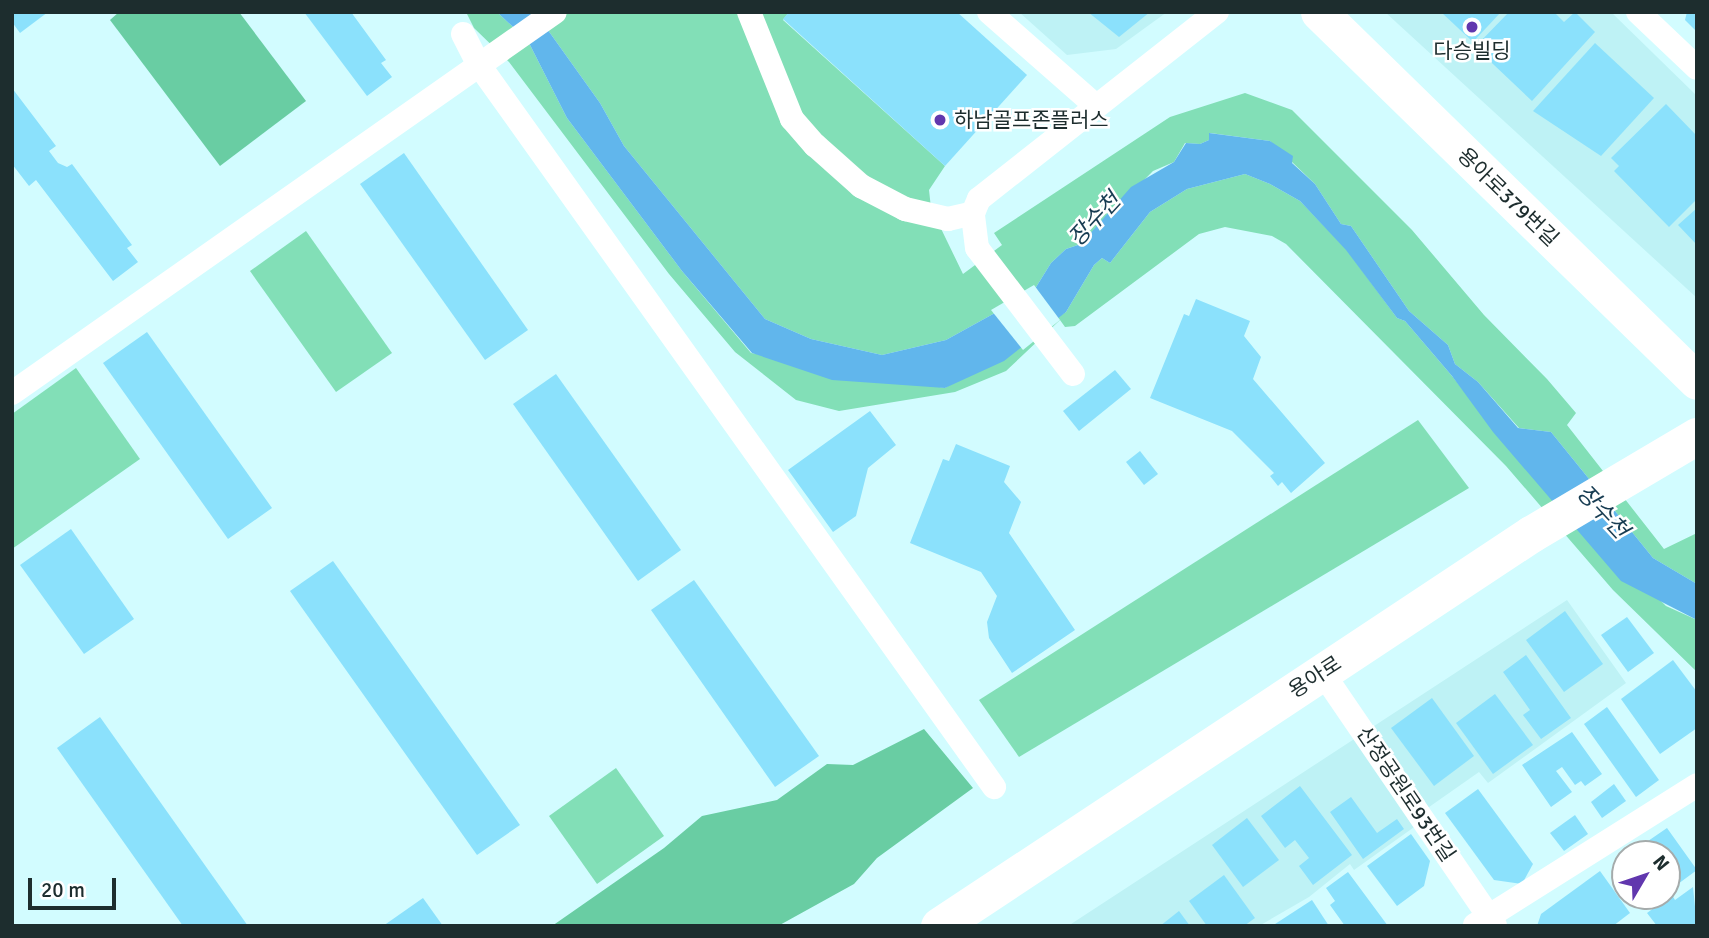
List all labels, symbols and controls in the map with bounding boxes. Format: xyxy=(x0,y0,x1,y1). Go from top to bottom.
marker: 다승빌딩 xyxy=(1464,19,1480,35)
place label: 다승빌딩 xyxy=(1433,38,1511,64)
place label: 하남골프존플러스 xyxy=(954,107,1109,133)
marker: 하남골프존플러스 xyxy=(932,112,948,128)
street label: 용아로379번길 xyxy=(1452,143,1564,251)
water label: 장수천 xyxy=(1063,187,1127,253)
water label: 장수천 xyxy=(1570,479,1634,545)
street label: 용아로 xyxy=(1284,651,1346,703)
street label: 산정공원로93번길 xyxy=(1351,721,1461,867)
north arrow xyxy=(1611,840,1681,910)
text: N xyxy=(1647,850,1674,876)
scale bar xyxy=(32,864,119,908)
text: 20 m xyxy=(41,877,85,903)

